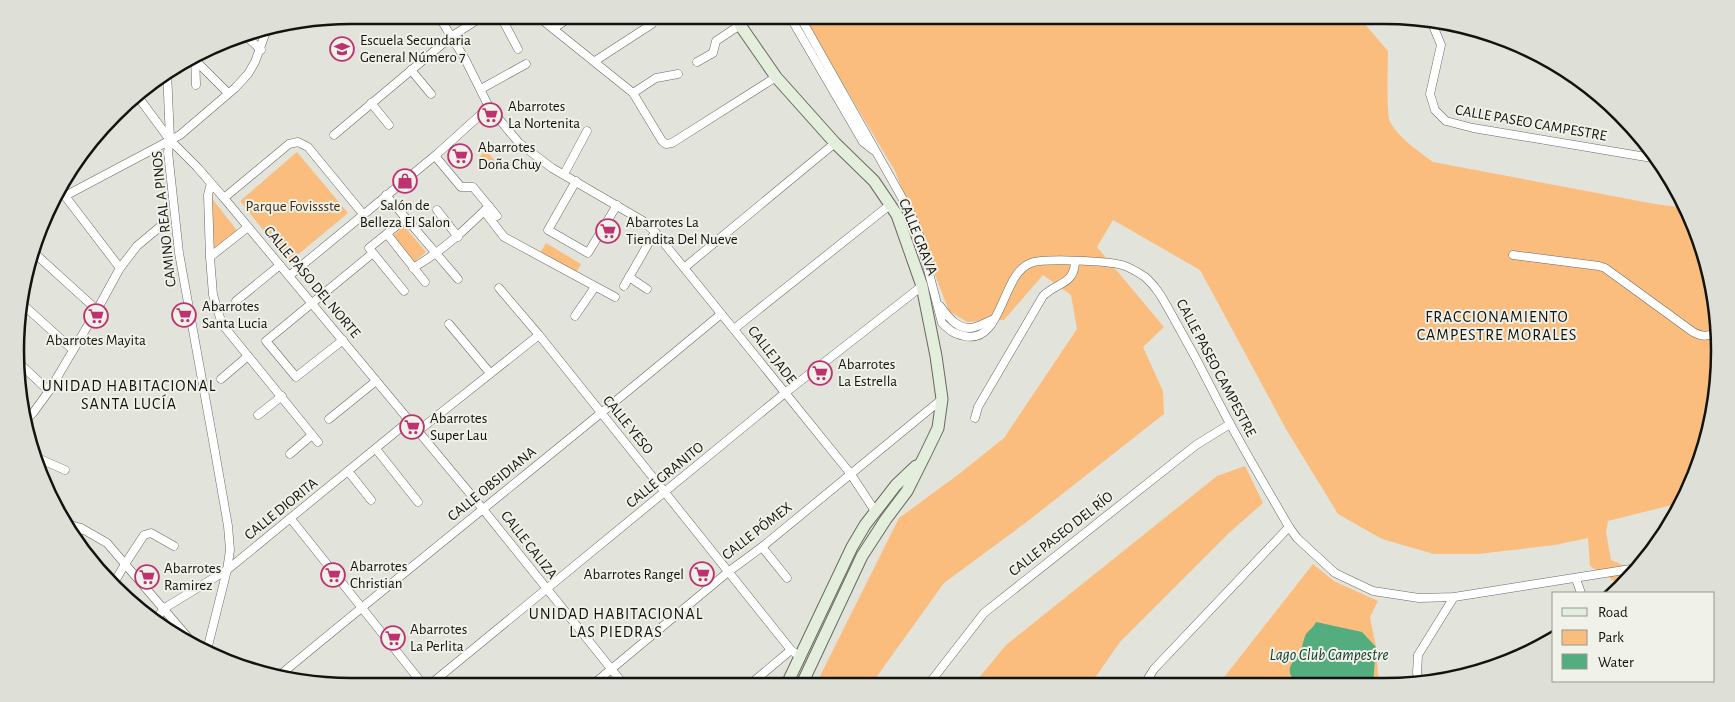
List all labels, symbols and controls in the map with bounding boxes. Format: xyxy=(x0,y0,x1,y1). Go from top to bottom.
place label: Escuela Secundaria General Número 7 xyxy=(360,33,471,65)
school or university icon: Escuela Secundaria General Número 7 xyxy=(329,36,355,62)
place label: Abarrotes La Nortenita xyxy=(508,99,580,131)
supermarket icon: Abarrotes La Nortenita xyxy=(477,102,503,128)
street label: CALLE PASEO CAMPESTRE xyxy=(1454,102,1608,144)
place label: Abarrotes Doña Chuy xyxy=(478,140,542,172)
supermarket icon: Abarrotes Doña Chuy xyxy=(447,143,473,169)
street label: CAMINO REAL A PINOS xyxy=(149,150,179,288)
shop icon: Salón de Belleza El Salon xyxy=(392,168,418,194)
street label: CALLE GRAVA xyxy=(896,197,940,278)
place label: Salón de Belleza El Salon xyxy=(360,198,450,230)
park label: Parque Fovissste xyxy=(246,199,341,214)
place label: Abarrotes La Tiendita Del Nueve xyxy=(626,215,738,247)
supermarket icon: Abarrotes La Tiendita Del Nueve xyxy=(595,218,621,244)
street label: CALLE PASO DEL NORTE xyxy=(261,223,363,341)
street label: CALLE PASEO CAMPESTRE xyxy=(1173,297,1259,439)
place label: Abarrotes Santa Lucia xyxy=(202,299,268,331)
supermarket icon: Abarrotes Santa Lucia xyxy=(171,302,197,328)
supermarket icon: Abarrotes Mayita xyxy=(83,303,109,329)
district label: FRACCIONAMIENTO CAMPESTRE MORALES xyxy=(1417,309,1577,343)
street label: CALLE JADE xyxy=(745,323,799,387)
place label: Abarrotes Mayita xyxy=(46,333,146,348)
place label: Abarrotes La Estrella xyxy=(838,357,897,389)
supermarket icon: Abarrotes La Estrella xyxy=(807,360,833,386)
district label: UNIDAD HABITACIONAL SANTA LUCÍA xyxy=(42,378,216,412)
street label: CALLE YESO xyxy=(600,393,656,457)
place label: Abarrotes Super Lau xyxy=(430,411,488,443)
supermarket icon: Abarrotes Super Lau xyxy=(399,414,425,440)
street label: CALLE GRANITO xyxy=(623,439,707,511)
street label: CALLE OBSIDIANA xyxy=(445,444,539,524)
street label: CALLE DIORITA xyxy=(242,475,321,543)
street label: CALLE PASEO DEL RÍO xyxy=(1005,487,1116,579)
street label: CALLE PÓMEX xyxy=(718,498,795,563)
street label: CALLE CALIZA xyxy=(498,508,560,582)
place label: Abarrotes Christian xyxy=(350,559,407,591)
place label: Abarrotes Ramirez xyxy=(164,561,221,593)
supermarket icon: Abarrotes Rangel xyxy=(689,561,715,587)
supermarket icon: Abarrotes Christian xyxy=(320,562,346,588)
supermarket icon: Abarrotes Ramirez xyxy=(134,564,160,590)
place label: Abarrotes Rangel xyxy=(584,567,684,582)
legend xyxy=(1552,592,1715,682)
text: Road xyxy=(1598,605,1628,620)
district label: UNIDAD HABITACIONAL LAS PIEDRAS xyxy=(529,606,703,640)
place label: Abarrotes La Perlita xyxy=(410,622,467,654)
supermarket icon: Abarrotes La Perlita xyxy=(380,625,406,651)
text: Park xyxy=(1598,630,1624,645)
water label: Lago Club Campestre xyxy=(1270,647,1388,664)
text: Water xyxy=(1598,655,1634,670)

